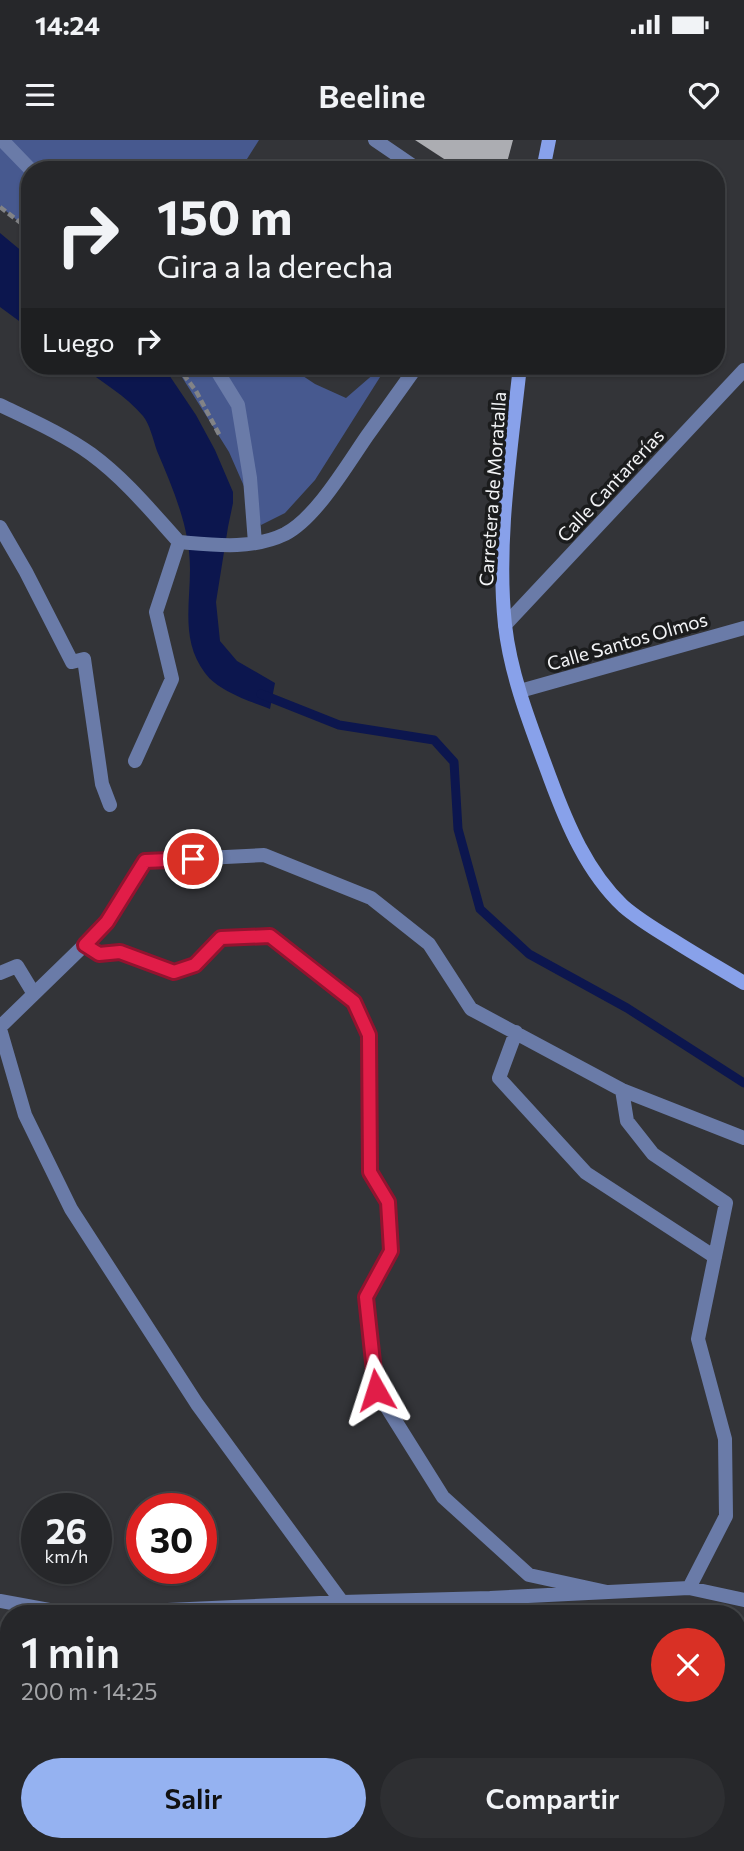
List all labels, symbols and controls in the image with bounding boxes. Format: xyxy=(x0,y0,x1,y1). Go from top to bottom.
text: 14:24 xyxy=(35,9,100,40)
text: Beeline xyxy=(318,75,426,115)
icon: menu xyxy=(21,76,59,114)
icon: heart xyxy=(685,76,723,114)
text: 150 m xyxy=(157,185,292,245)
icon: right xyxy=(42,189,133,280)
text: Gira a la derecha xyxy=(157,245,393,285)
icon: right xyxy=(129,322,167,360)
text: Luego xyxy=(42,326,115,357)
street label: Carretera de Moratalla xyxy=(474,391,510,587)
street label: Calle Cantarerías xyxy=(552,424,668,546)
street label: Calle Santos Olmos xyxy=(544,607,710,675)
pin xyxy=(163,829,223,889)
icon: arrive xyxy=(174,840,212,878)
position arrow xyxy=(339,1353,413,1427)
speed limit sign: 30 xyxy=(126,1493,217,1584)
text: 26 xyxy=(46,1508,87,1551)
text: km/h xyxy=(45,1545,88,1567)
text: 1 min xyxy=(21,1625,120,1677)
button: close xyxy=(651,1628,725,1702)
text: 200 m · 14:25 xyxy=(21,1677,157,1705)
button: Salir xyxy=(21,1758,366,1838)
button: Compartir xyxy=(380,1758,725,1838)

